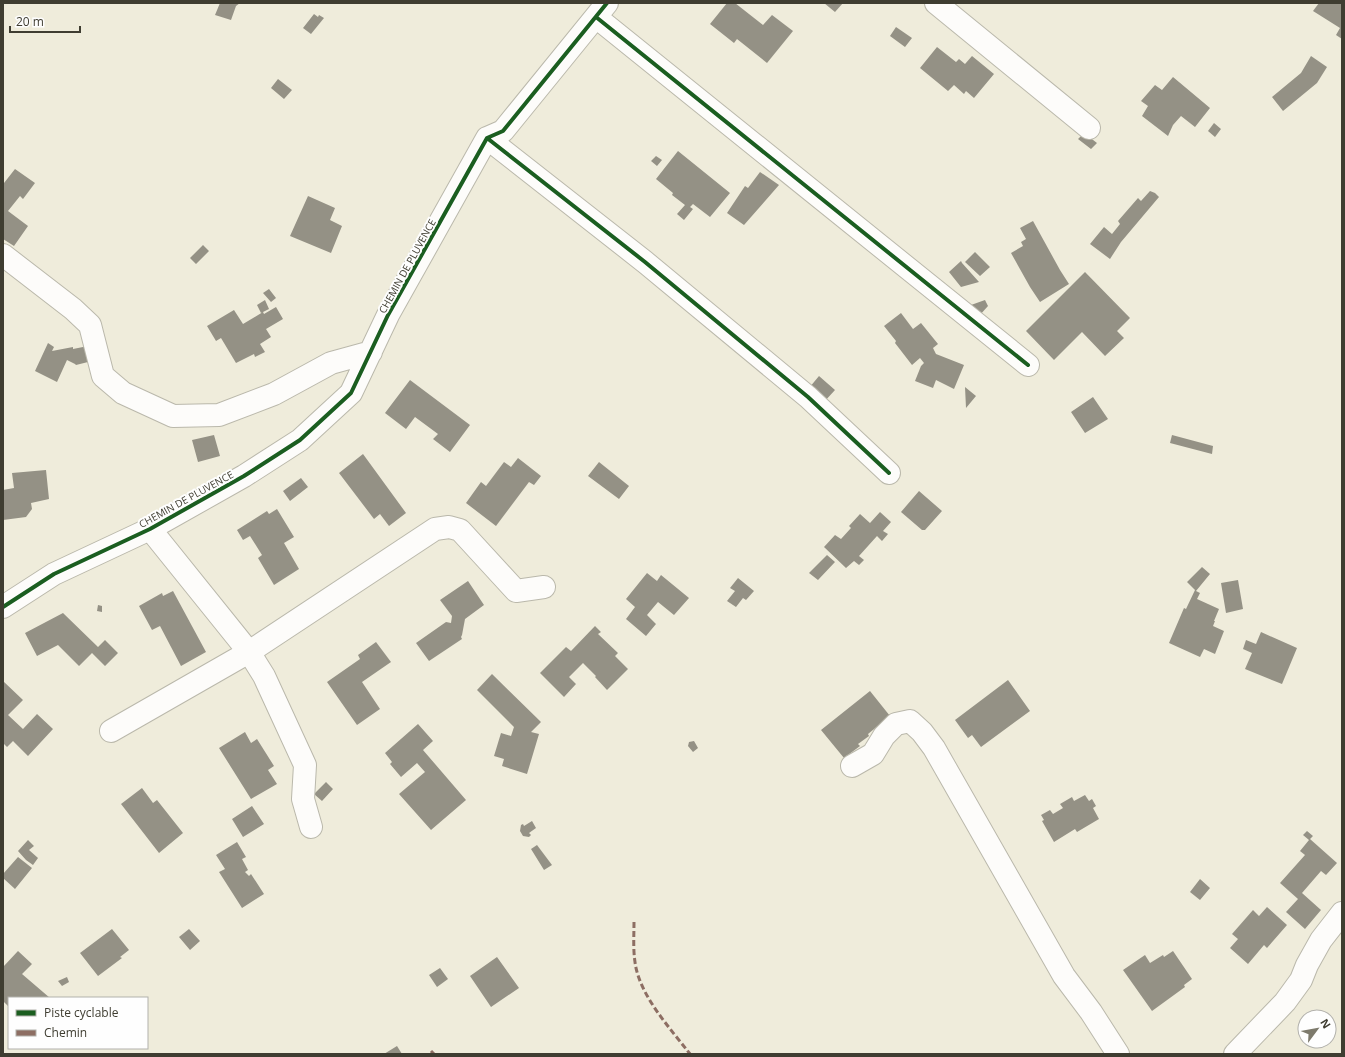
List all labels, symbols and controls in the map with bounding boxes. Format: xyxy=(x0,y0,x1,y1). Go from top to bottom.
scale bar xyxy=(10,8,80,34)
text: 20 m xyxy=(16,13,44,30)
street label: CHEMIN DE PLUVENCE xyxy=(375,216,439,316)
street label: CHEMIN DE PLUVENCE xyxy=(136,467,236,531)
legend xyxy=(8,997,148,1049)
text: Piste cyclable xyxy=(44,1004,119,1021)
north arrow xyxy=(1297,1009,1337,1049)
text: N xyxy=(1317,1016,1335,1031)
text: Chemin xyxy=(44,1024,87,1041)

